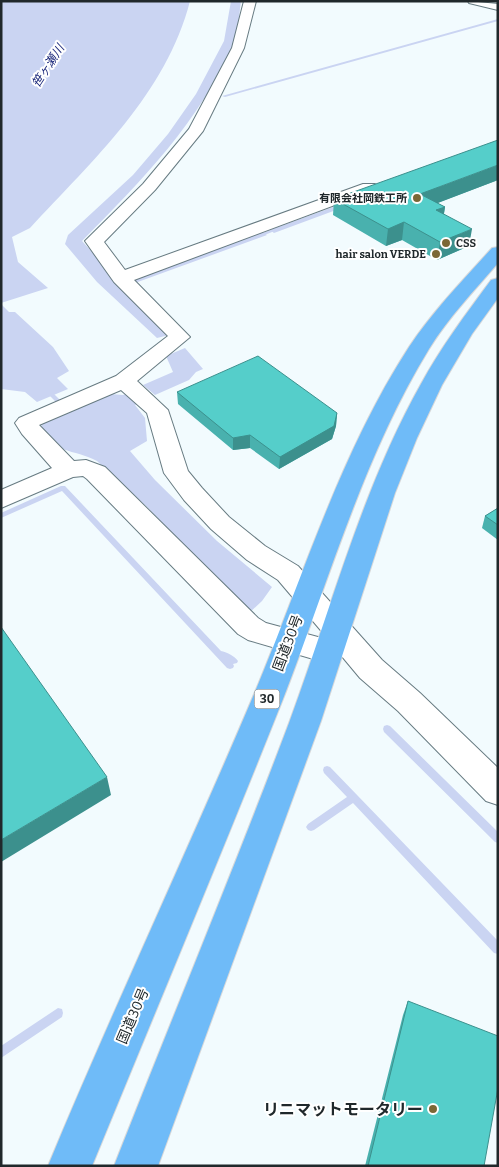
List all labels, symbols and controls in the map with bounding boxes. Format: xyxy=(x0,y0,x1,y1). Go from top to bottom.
water label: 笹ヶ瀬川 xyxy=(29,40,68,90)
place label: 有限会社岡鉄工所 xyxy=(319,192,407,205)
marker: 有限会社岡鉄工所 xyxy=(411,192,423,204)
marker: CSS xyxy=(440,237,452,249)
place label: CSS xyxy=(456,237,477,250)
place label: hair salon VERDE xyxy=(336,248,426,261)
marker: hair salon VERDE xyxy=(430,248,442,260)
street label: 国道30号 xyxy=(269,612,307,674)
road number: 30 xyxy=(254,690,280,709)
street label: 国道30号 xyxy=(114,986,152,1046)
place label: リニマットモータリー xyxy=(263,1100,423,1119)
marker: リニマットモータリー xyxy=(427,1103,439,1115)

